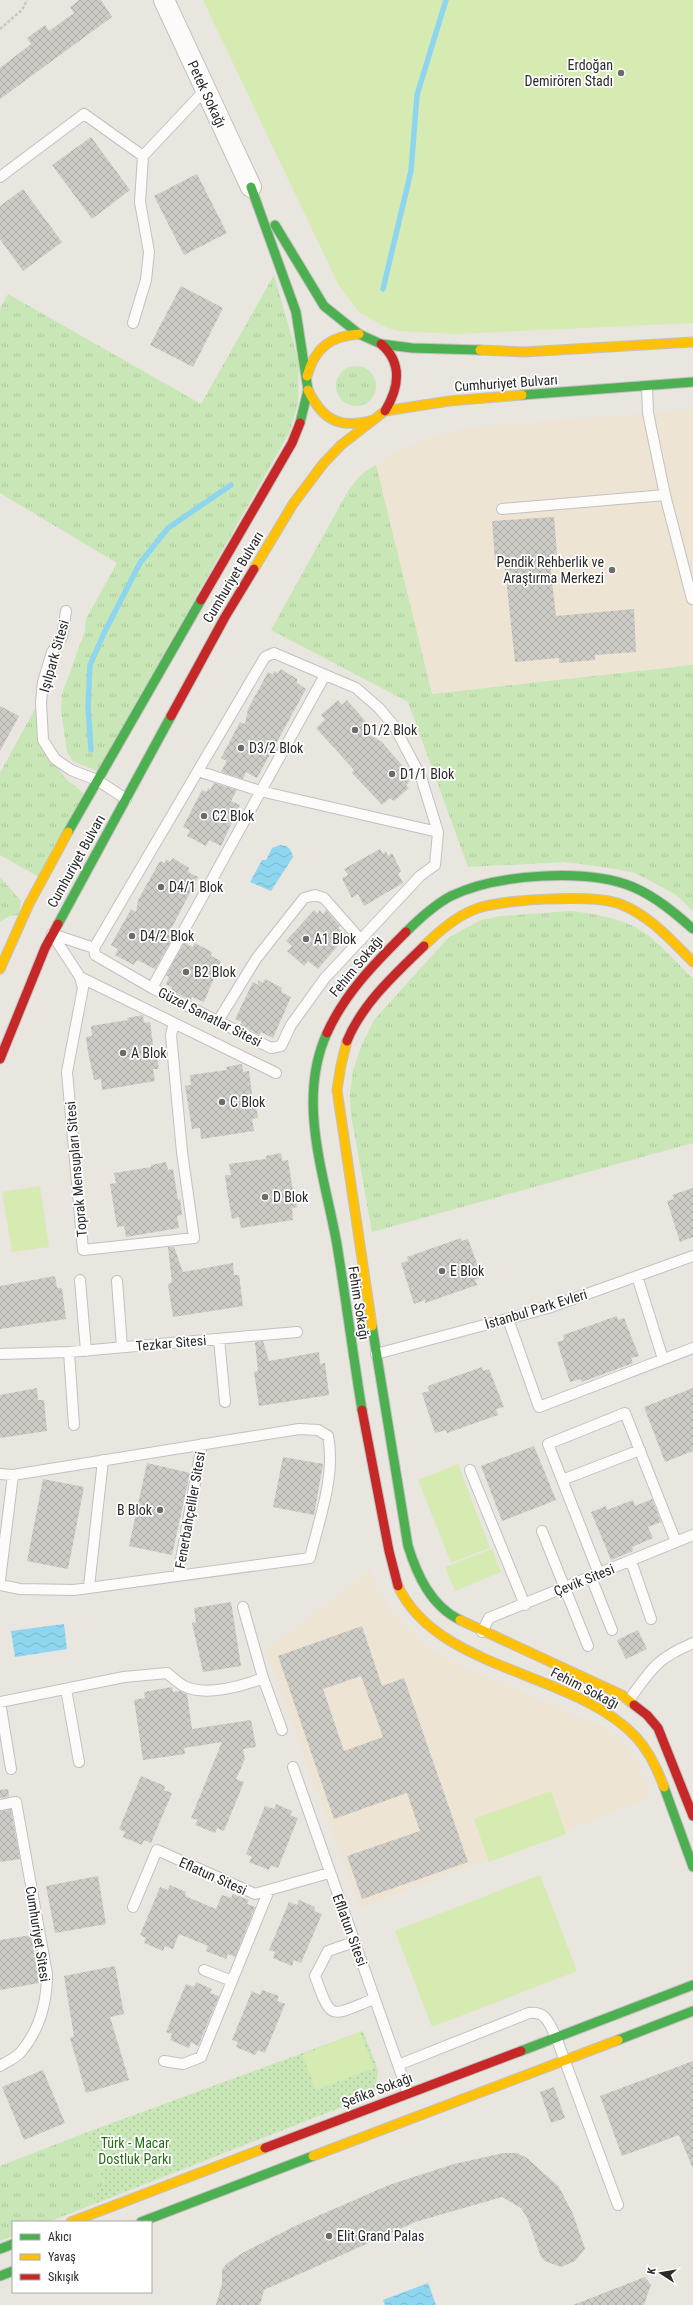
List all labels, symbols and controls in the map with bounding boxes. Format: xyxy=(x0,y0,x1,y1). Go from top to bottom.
place label: Erdoğan Demirören Stadı xyxy=(524,57,613,89)
street label: Petek Sokağı xyxy=(185,58,229,130)
marker: Erdoğan Demirören Stadı xyxy=(616,68,626,78)
street label: Cumhuriyet Bulvarı xyxy=(454,371,558,395)
street label: Cumhuriyet Bulvarı xyxy=(199,528,267,626)
place label: Pendik Rehberlik ve Araştırma Merkezi xyxy=(496,554,604,586)
marker: Pendik Rehberlik ve Araştırma Merkezi xyxy=(607,565,617,575)
street label: Işılpark Sitesi xyxy=(36,618,72,694)
place label: D1/2 Blok xyxy=(363,722,418,738)
marker: D1/2 Blok xyxy=(350,725,360,735)
place label: D3/2 Blok xyxy=(249,740,304,756)
marker: D3/2 Blok xyxy=(236,743,246,753)
place label: D1/1 Blok xyxy=(400,766,455,782)
marker: D1/1 Blok xyxy=(387,769,397,779)
place label: C2 Blok xyxy=(212,808,255,824)
marker: C2 Blok xyxy=(199,811,209,821)
street label: Cumhuriyet Bulvarı xyxy=(44,812,108,910)
place label: D4/1 Blok xyxy=(169,879,224,895)
marker: D4/1 Blok xyxy=(156,882,166,892)
place label: D4/2 Blok xyxy=(140,928,195,944)
marker: D4/2 Blok xyxy=(127,931,137,941)
place label: A1 Blok xyxy=(314,931,357,947)
street label: Fehim Sokağı xyxy=(326,932,386,1000)
marker: A1 Blok xyxy=(301,934,311,944)
place label: B2 Blok xyxy=(194,964,237,980)
marker: B2 Blok xyxy=(181,967,191,977)
street label: Güzel Sanatlar Sitesi xyxy=(156,984,264,1050)
place label: A Blok xyxy=(131,1045,167,1061)
marker: A Blok xyxy=(118,1048,128,1058)
place label: C Blok xyxy=(230,1094,266,1110)
marker: C Blok xyxy=(217,1097,227,1107)
street label: Toprak Mensupları Sitesi xyxy=(62,1100,90,1238)
place label: D Blok xyxy=(273,1189,309,1205)
marker: D Blok xyxy=(260,1192,270,1202)
place label: E Blok xyxy=(450,1263,485,1279)
street label: Fehim Sokağı xyxy=(345,1265,373,1341)
marker: E Blok xyxy=(437,1266,447,1276)
street label: İstanbul Park Evleri xyxy=(483,1286,589,1332)
street label: Tezkar Sitesi xyxy=(135,1332,207,1354)
street label: Fenerbahçeliler Sitesi xyxy=(172,1450,208,1570)
place label: B Blok xyxy=(117,1502,153,1518)
marker: B Blok xyxy=(155,1505,165,1515)
street label: Çevik Sitesi xyxy=(551,1561,617,1599)
street label: Fehim Sokağı xyxy=(548,1664,622,1712)
street label: Eflatun Sitesi xyxy=(177,1854,249,1898)
street label: Cumhuriyet Sitesi xyxy=(23,1885,53,1983)
street label: Efllatun Sitesi xyxy=(330,1892,370,1968)
street label: Şefika Sokağı xyxy=(339,2069,415,2111)
park label: Türk - Macar Dostluk Parkı xyxy=(98,2135,172,2167)
legend xyxy=(12,2221,152,2293)
place label: Elit Grand Palas xyxy=(337,2228,424,2244)
text: Akıcı xyxy=(48,2230,72,2244)
marker: Elit Grand Palas xyxy=(324,2231,334,2241)
text: Yavaş xyxy=(48,2250,76,2264)
north arrow xyxy=(641,2253,681,2293)
text: K xyxy=(645,2266,659,2275)
text: Sıkışık xyxy=(48,2270,80,2284)

